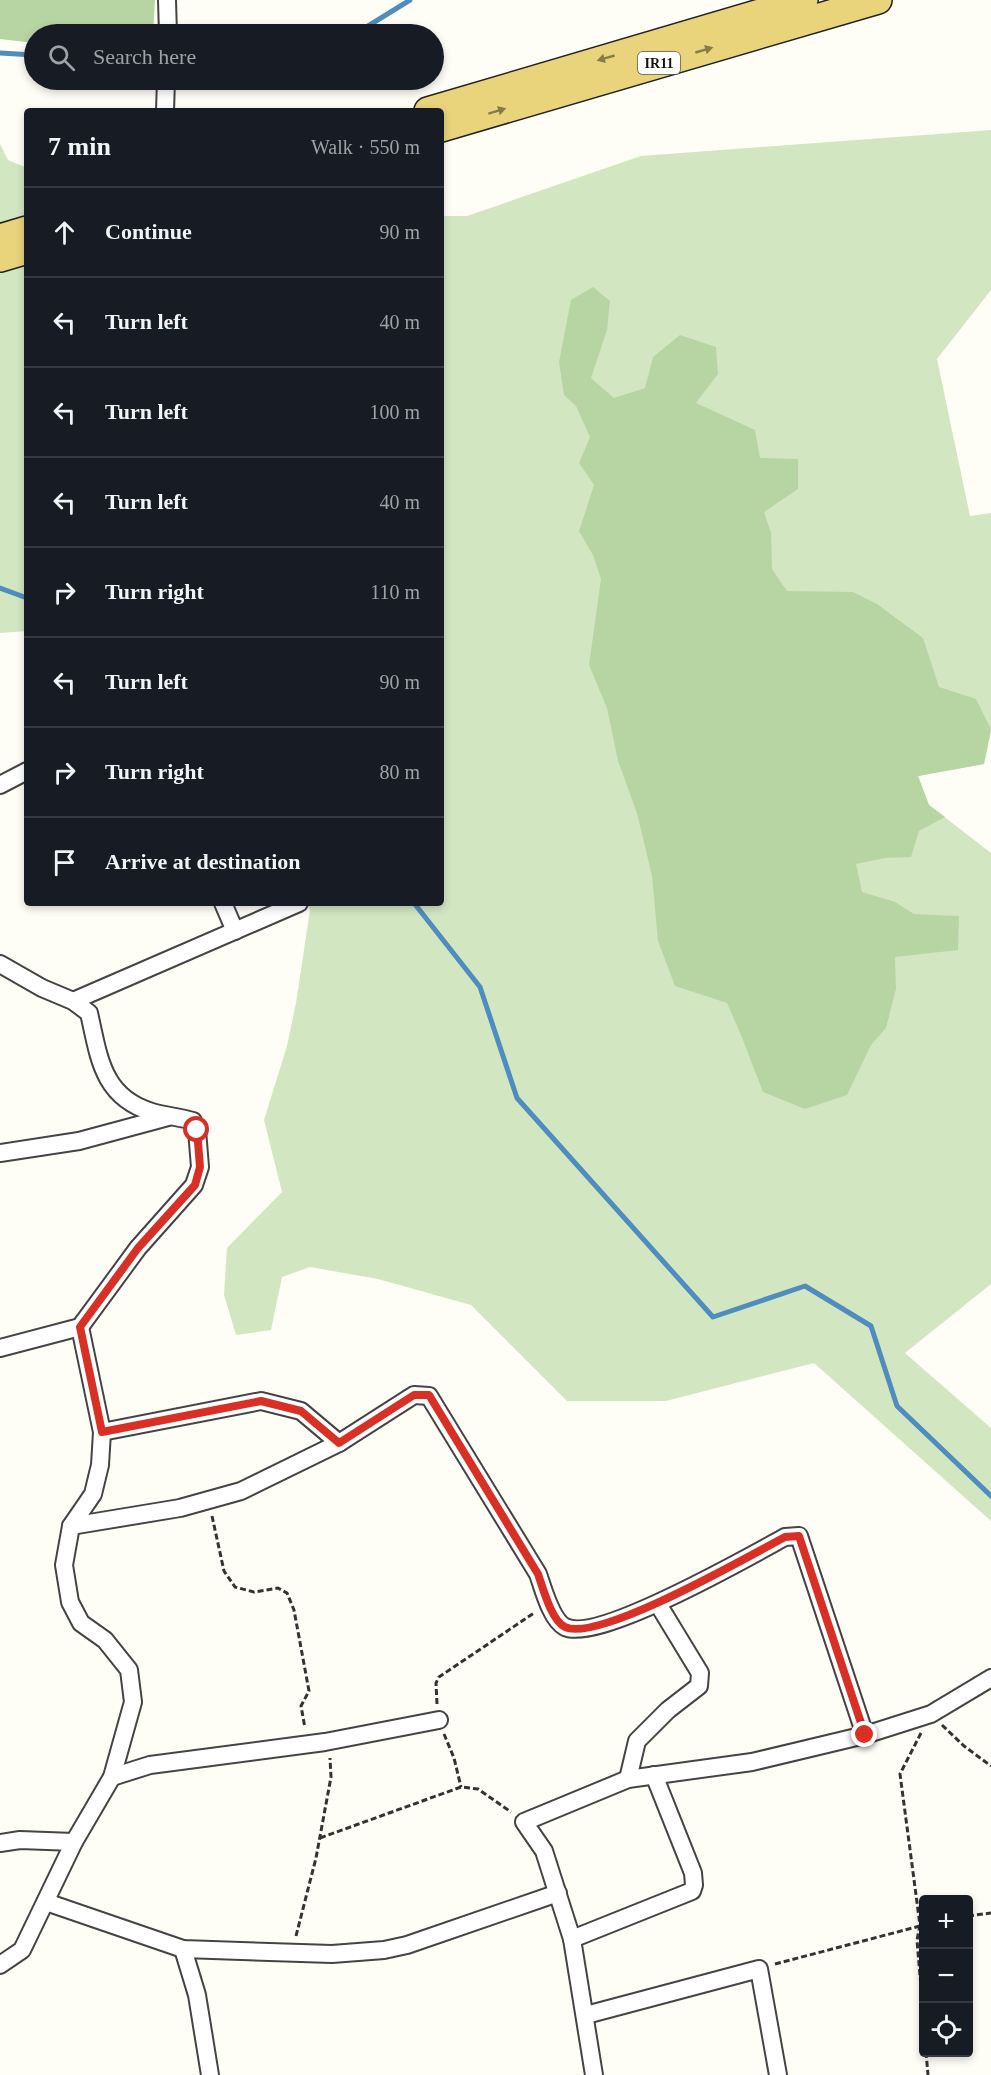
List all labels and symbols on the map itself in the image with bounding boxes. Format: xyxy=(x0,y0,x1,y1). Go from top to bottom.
one-way arrow xyxy=(695,45,713,54)
road number: IR11 xyxy=(638,52,680,74)
one-way arrow xyxy=(597,54,615,63)
one-way arrow xyxy=(488,106,506,115)
route start xyxy=(183,1116,209,1142)
route end xyxy=(851,1721,877,1747)

